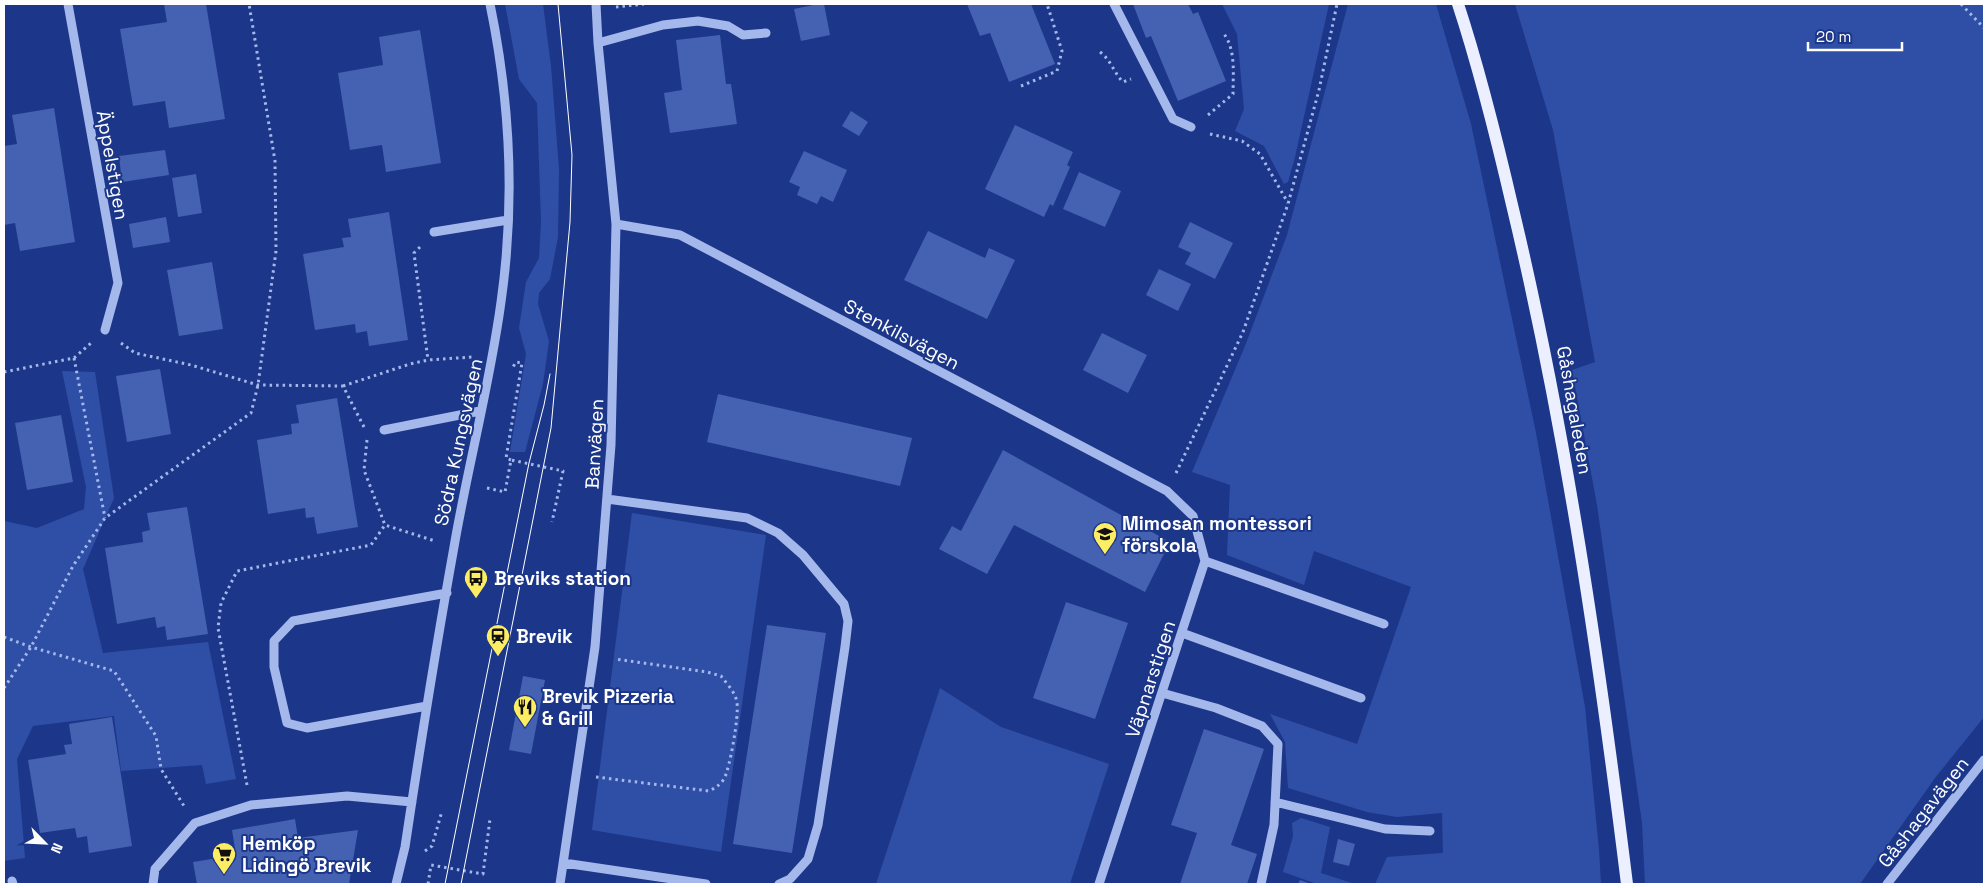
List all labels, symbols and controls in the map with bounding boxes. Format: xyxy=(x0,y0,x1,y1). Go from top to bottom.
scale bar xyxy=(1808,20,1902,52)
text: 20 m xyxy=(1816,27,1851,46)
street label: Äppelstigen xyxy=(91,108,134,222)
street label: Stenkilsvägen xyxy=(839,293,964,375)
street label: Gåshagaleden xyxy=(1551,344,1598,476)
street label: Södra Kungsvägen xyxy=(429,356,488,528)
street label: Banvägen xyxy=(580,398,609,490)
place label: Mimosan montessori förskola xyxy=(1122,511,1312,558)
school or university icon: Mimosan montessori förskola xyxy=(1092,521,1118,555)
bus stop icon: Breviks station xyxy=(463,565,489,599)
place label: Breviks station xyxy=(494,566,631,591)
street label: Väpnarstigen xyxy=(1120,617,1181,741)
station icon: Brevik xyxy=(485,623,511,657)
place label: Brevik xyxy=(516,624,573,649)
place label: Brevik Pizzeria & Grill xyxy=(542,684,674,731)
restaurant icon: Brevik Pizzeria & Grill xyxy=(512,694,538,728)
street label: Gåshagavägen xyxy=(1872,752,1975,873)
north arrow xyxy=(20,818,70,868)
place label: Hemköp Lidingö Brevik xyxy=(242,831,372,878)
text: N xyxy=(47,840,67,856)
supermarket icon: Hemköp Lidingö Brevik xyxy=(211,841,237,875)

